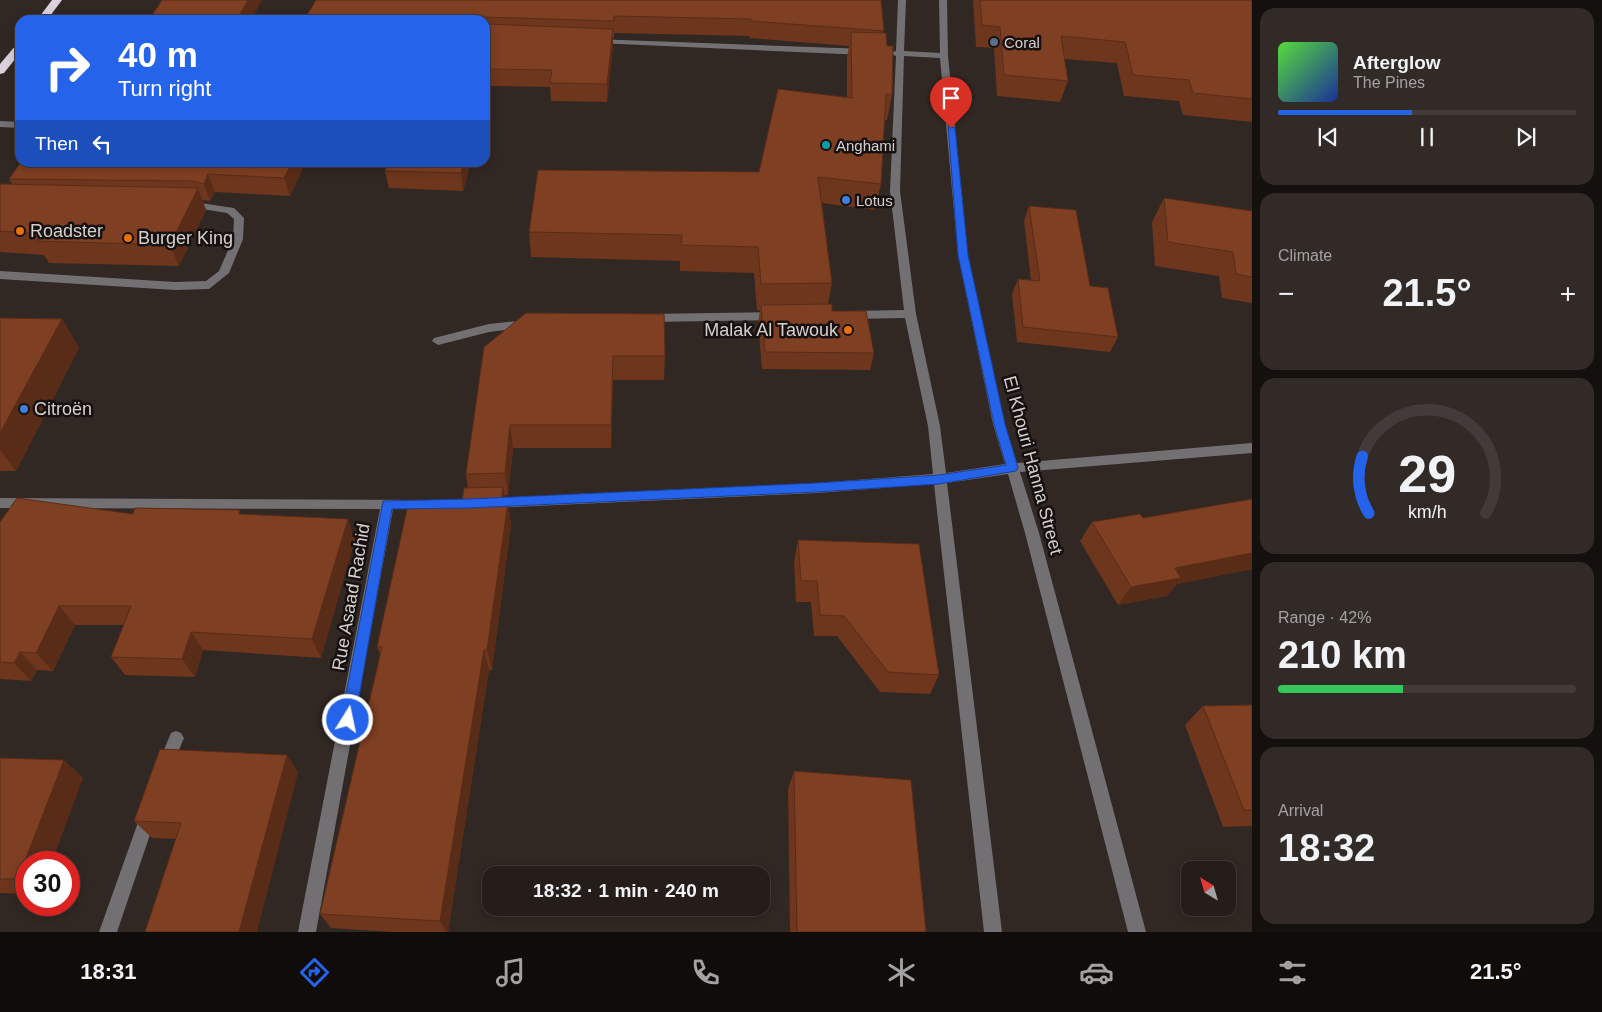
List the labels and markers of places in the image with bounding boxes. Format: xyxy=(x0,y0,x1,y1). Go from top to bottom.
place label: Coral xyxy=(1004,34,1040,51)
marker: Coral xyxy=(988,36,1000,48)
pin xyxy=(930,77,972,128)
place label: Anghami xyxy=(836,137,895,154)
marker: Anghami xyxy=(820,139,832,151)
place label: Lotus xyxy=(856,192,893,209)
marker: Lotus xyxy=(840,194,852,206)
place label: Roadster xyxy=(30,221,103,241)
marker: Roadster xyxy=(14,225,26,237)
place label: Burger King xyxy=(138,228,233,248)
marker: Burger King xyxy=(122,232,134,244)
place label: Malak Al Tawouk xyxy=(704,320,839,340)
marker: Malak Al Tawouk xyxy=(842,324,854,336)
place label: Citroën xyxy=(34,399,92,419)
marker: Citroën xyxy=(18,403,30,415)

